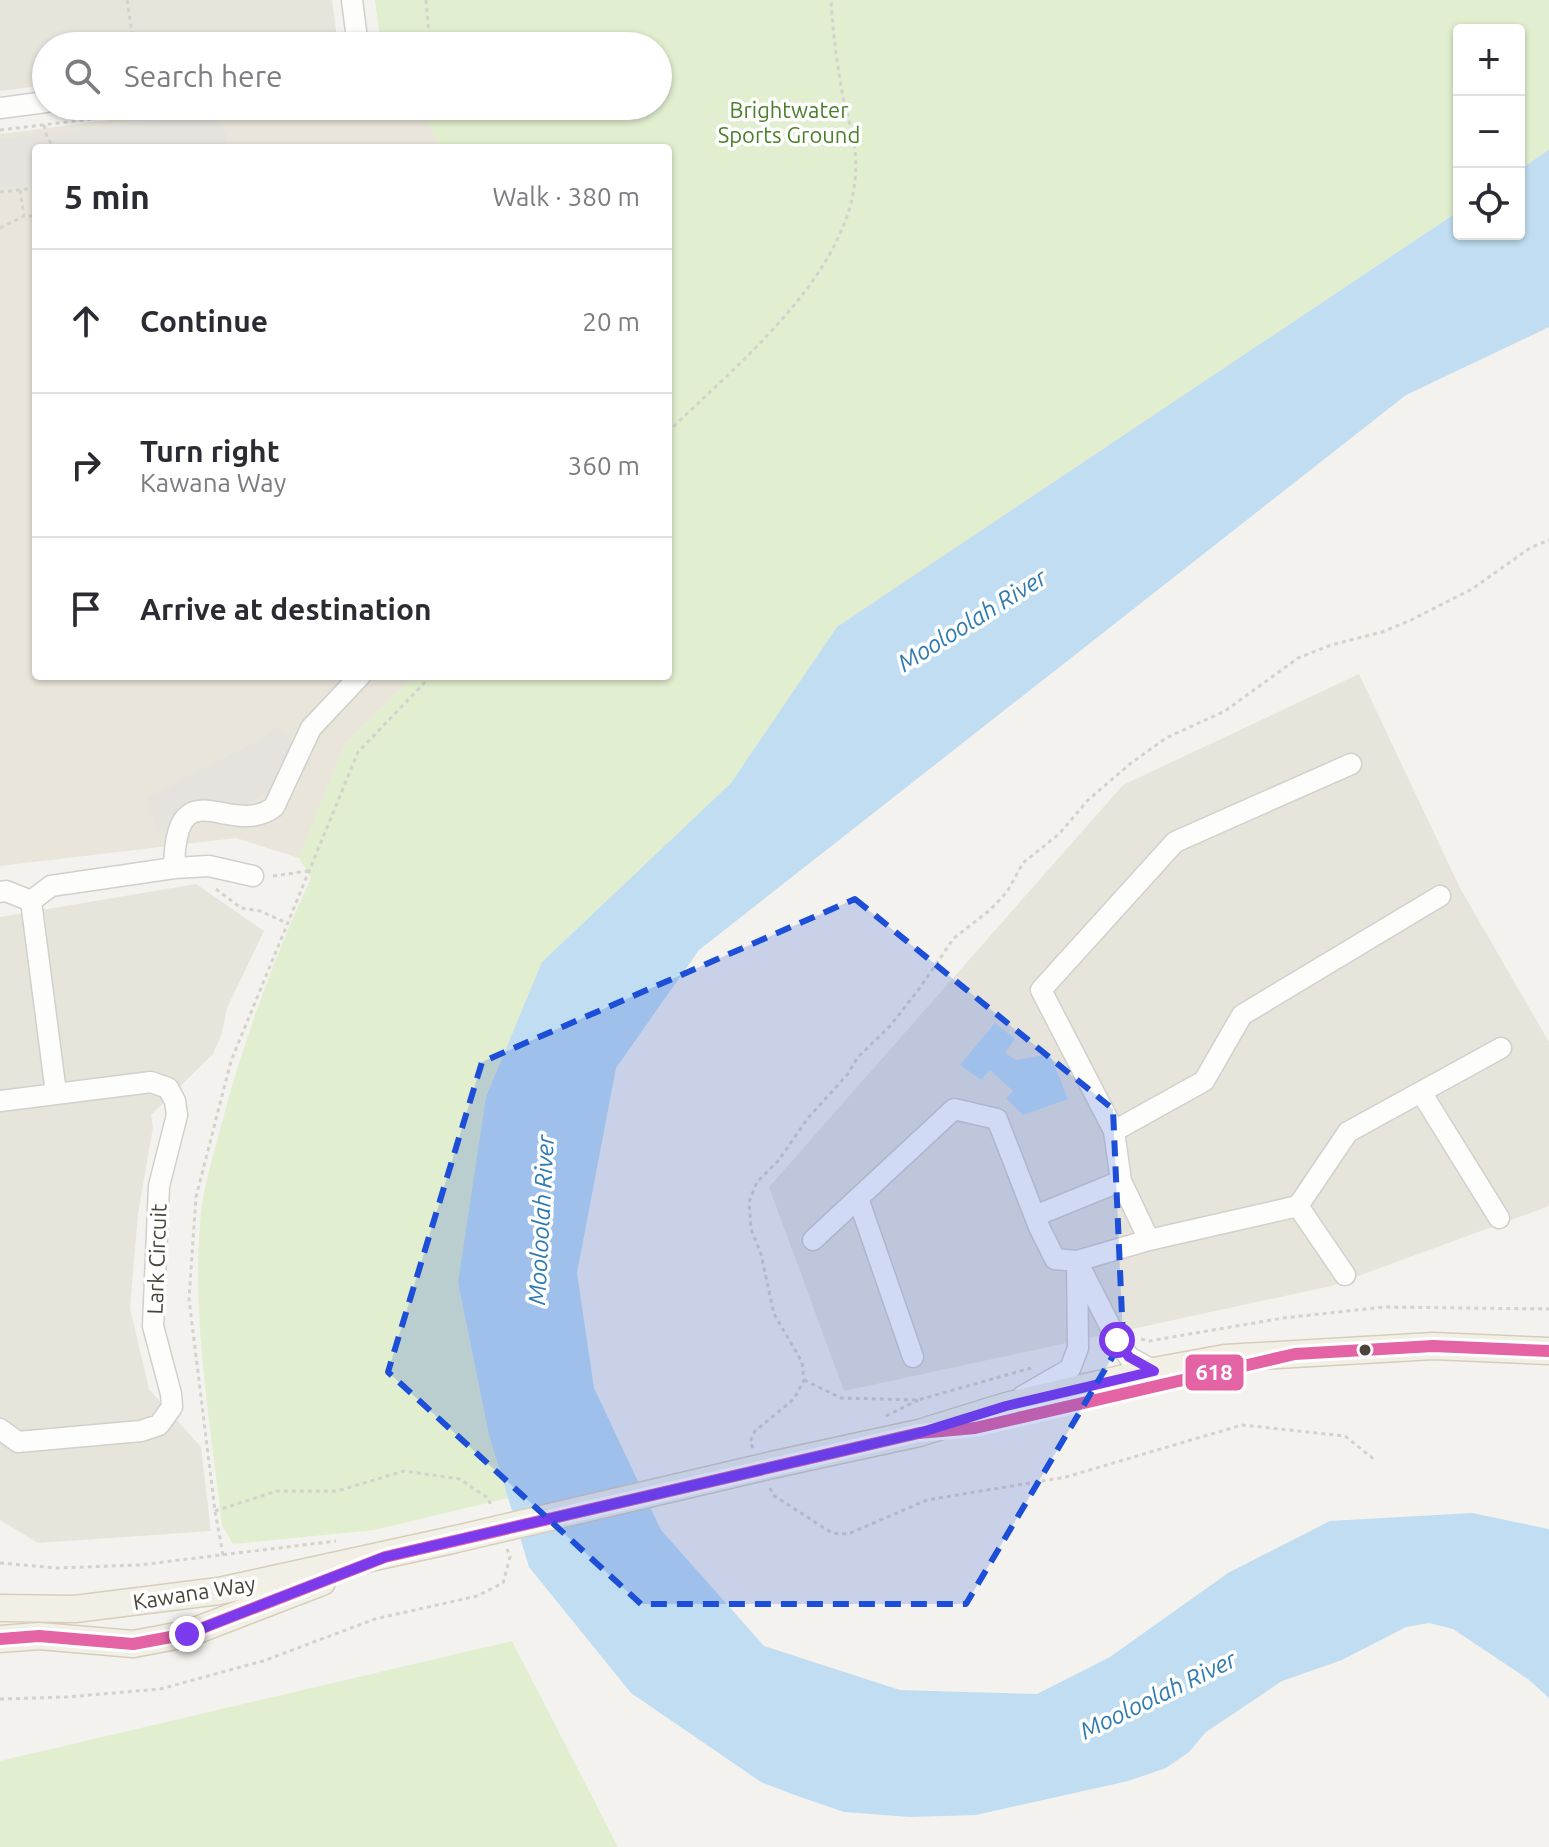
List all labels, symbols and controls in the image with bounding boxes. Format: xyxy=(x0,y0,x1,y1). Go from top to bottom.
map controls xyxy=(1453,24,1525,240)
button: + xyxy=(1453,24,1525,96)
search box xyxy=(32,32,672,120)
icon: search xyxy=(60,54,104,98)
text: Search here xyxy=(124,59,283,93)
button: − xyxy=(1453,96,1525,168)
park label: Brightwater Sports Ground xyxy=(718,97,860,147)
button: locate xyxy=(1453,168,1525,240)
text: 5 min xyxy=(64,177,150,215)
text: Walk · 380 m xyxy=(492,182,640,211)
icon: ahead xyxy=(64,299,108,343)
text: Continue xyxy=(140,304,268,338)
text: 20 m xyxy=(582,307,640,336)
text: Turn right xyxy=(140,434,280,468)
icon: right xyxy=(64,443,108,487)
text: 360 m xyxy=(568,451,640,480)
text: Kawana Way xyxy=(140,468,286,497)
water label: Mooloolah River xyxy=(893,563,1052,677)
icon: arrive xyxy=(64,587,108,631)
text: Arrive at destination xyxy=(140,592,432,626)
water label: Mooloolah River xyxy=(523,1133,559,1306)
street label: Lark Circuit xyxy=(142,1203,170,1315)
route start xyxy=(1099,1322,1135,1358)
unlabelled marker xyxy=(1357,1342,1373,1358)
line badge: 618 xyxy=(1184,1353,1245,1392)
text: 618 xyxy=(1195,1359,1233,1384)
street label: Kawana Way xyxy=(131,1570,257,1614)
route end xyxy=(169,1616,205,1652)
water label: Mooloolah River xyxy=(1075,1645,1241,1745)

